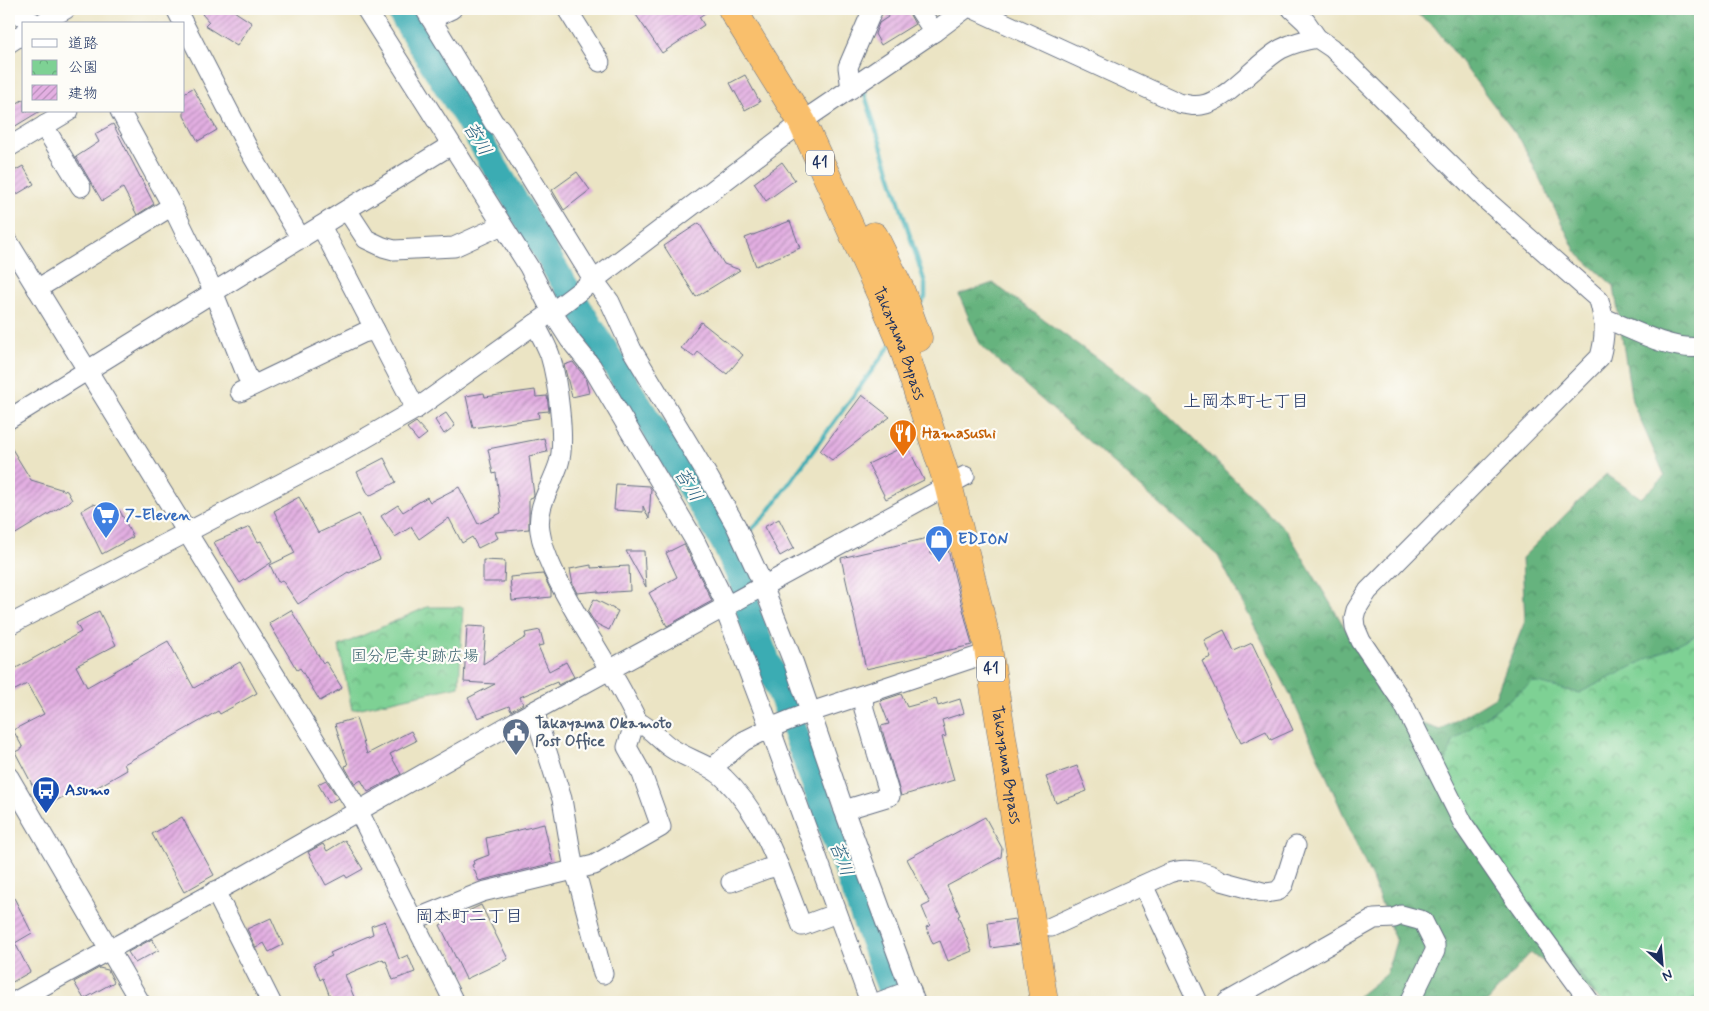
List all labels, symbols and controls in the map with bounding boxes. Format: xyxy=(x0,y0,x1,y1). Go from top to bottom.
legend xyxy=(22,22,185,112)
text: 道路 xyxy=(68,34,98,54)
text: 公園 xyxy=(68,58,98,78)
text: 建物 xyxy=(68,84,98,104)
water label: 苔川 xyxy=(457,117,497,161)
road number: 41 xyxy=(806,150,834,176)
street label: Takayama Bypass xyxy=(868,283,930,403)
district label: 上岡本町七丁目 xyxy=(1183,390,1309,414)
restaurant icon: Hamasushi xyxy=(888,418,918,457)
place label: Hamasushi xyxy=(922,423,996,444)
water label: 苔川 xyxy=(668,463,708,507)
supermarket icon: 7-Eleven xyxy=(91,500,121,539)
place label: 7-Eleven xyxy=(125,505,191,526)
shop icon: EDION xyxy=(924,524,954,563)
place label: EDION xyxy=(958,529,1008,550)
park label: 国分尼寺史跡広場 xyxy=(351,646,479,667)
road number: 41 xyxy=(977,656,1005,682)
street label: Takayama Bypass xyxy=(987,704,1026,826)
place label: Takayama Okamoto Post Office xyxy=(535,713,672,752)
public building icon: Takayama Okamoto Post Office xyxy=(501,717,531,756)
bus stop icon: Asumo xyxy=(31,775,61,814)
place label: Asumo xyxy=(65,780,110,801)
water label: 苔川 xyxy=(823,838,859,880)
district label: 岡本町二丁目 xyxy=(415,905,523,929)
north arrow xyxy=(1636,938,1686,988)
text: N xyxy=(1659,965,1675,985)

